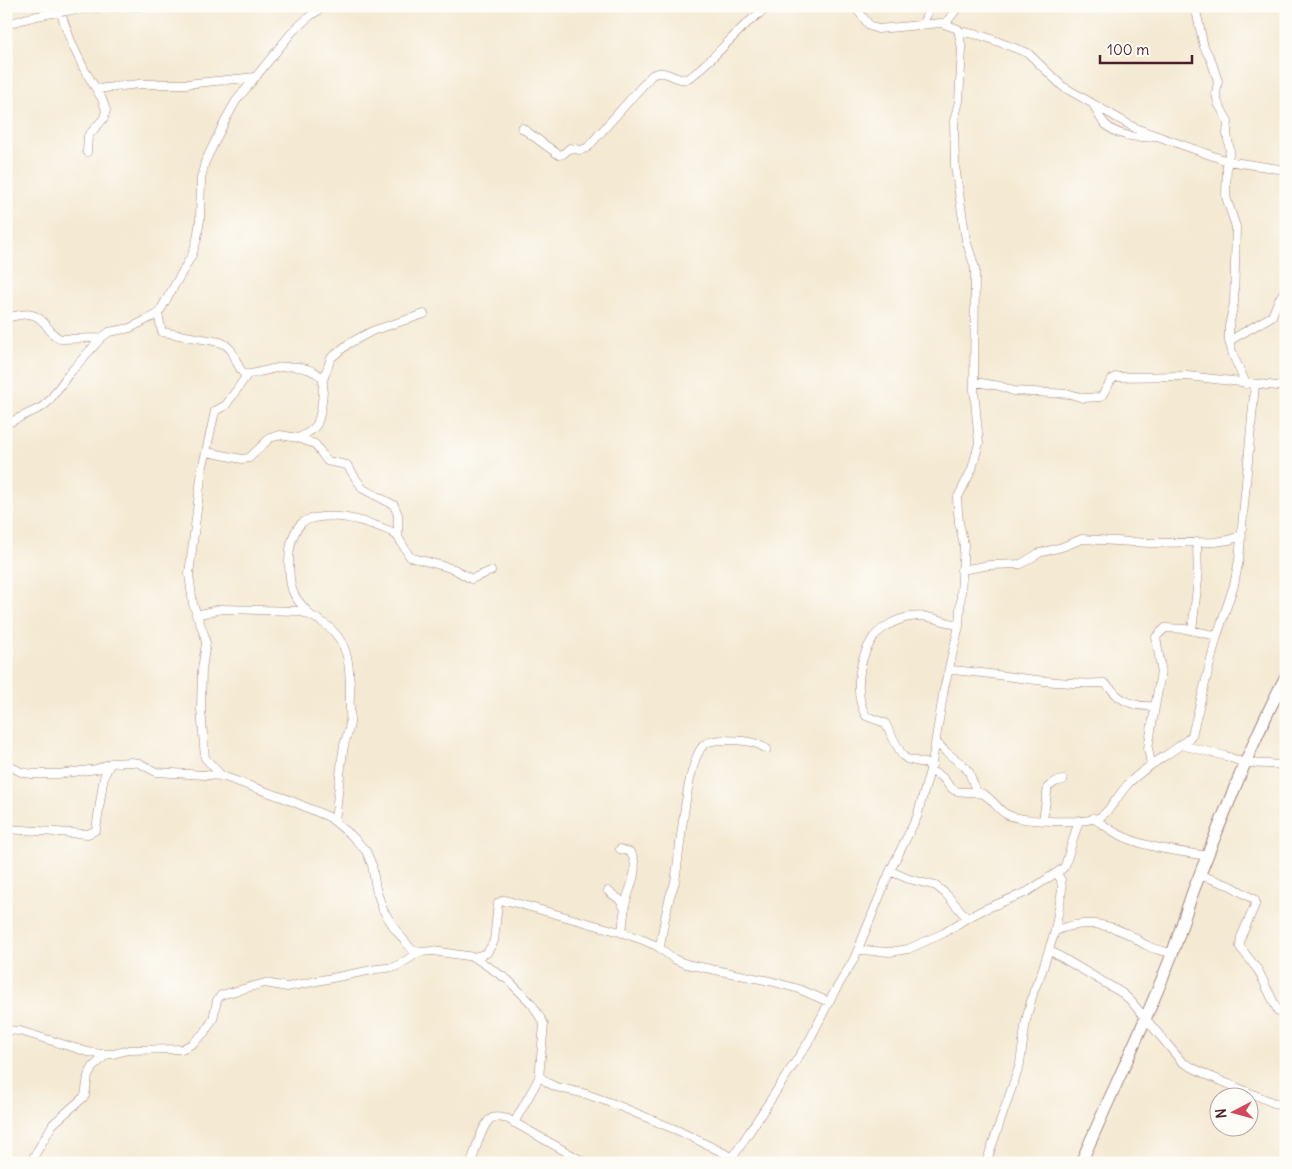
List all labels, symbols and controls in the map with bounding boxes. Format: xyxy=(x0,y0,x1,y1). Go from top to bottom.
scale bar xyxy=(1100,32,1192,64)
text: 100 m xyxy=(1107,40,1149,59)
north arrow xyxy=(1210,1086,1260,1136)
text: N xyxy=(1212,1108,1231,1119)

